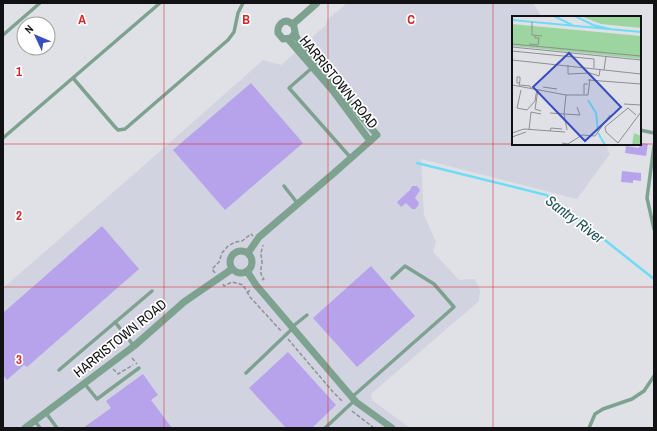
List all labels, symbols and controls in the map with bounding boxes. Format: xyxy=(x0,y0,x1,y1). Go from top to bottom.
text: A xyxy=(78,11,86,28)
text: B xyxy=(242,11,250,28)
text: C xyxy=(407,11,415,28)
north arrow xyxy=(16,16,56,56)
inset map xyxy=(512,16,641,145)
text: N xyxy=(22,22,36,36)
street label: HARRISTOWN ROAD xyxy=(296,32,382,132)
text: 1 xyxy=(16,63,22,80)
water label: Santry River xyxy=(541,190,609,248)
text: 2 xyxy=(16,207,22,224)
street label: HARRISTOWN ROAD xyxy=(70,295,170,381)
text: 3 xyxy=(16,351,22,368)

